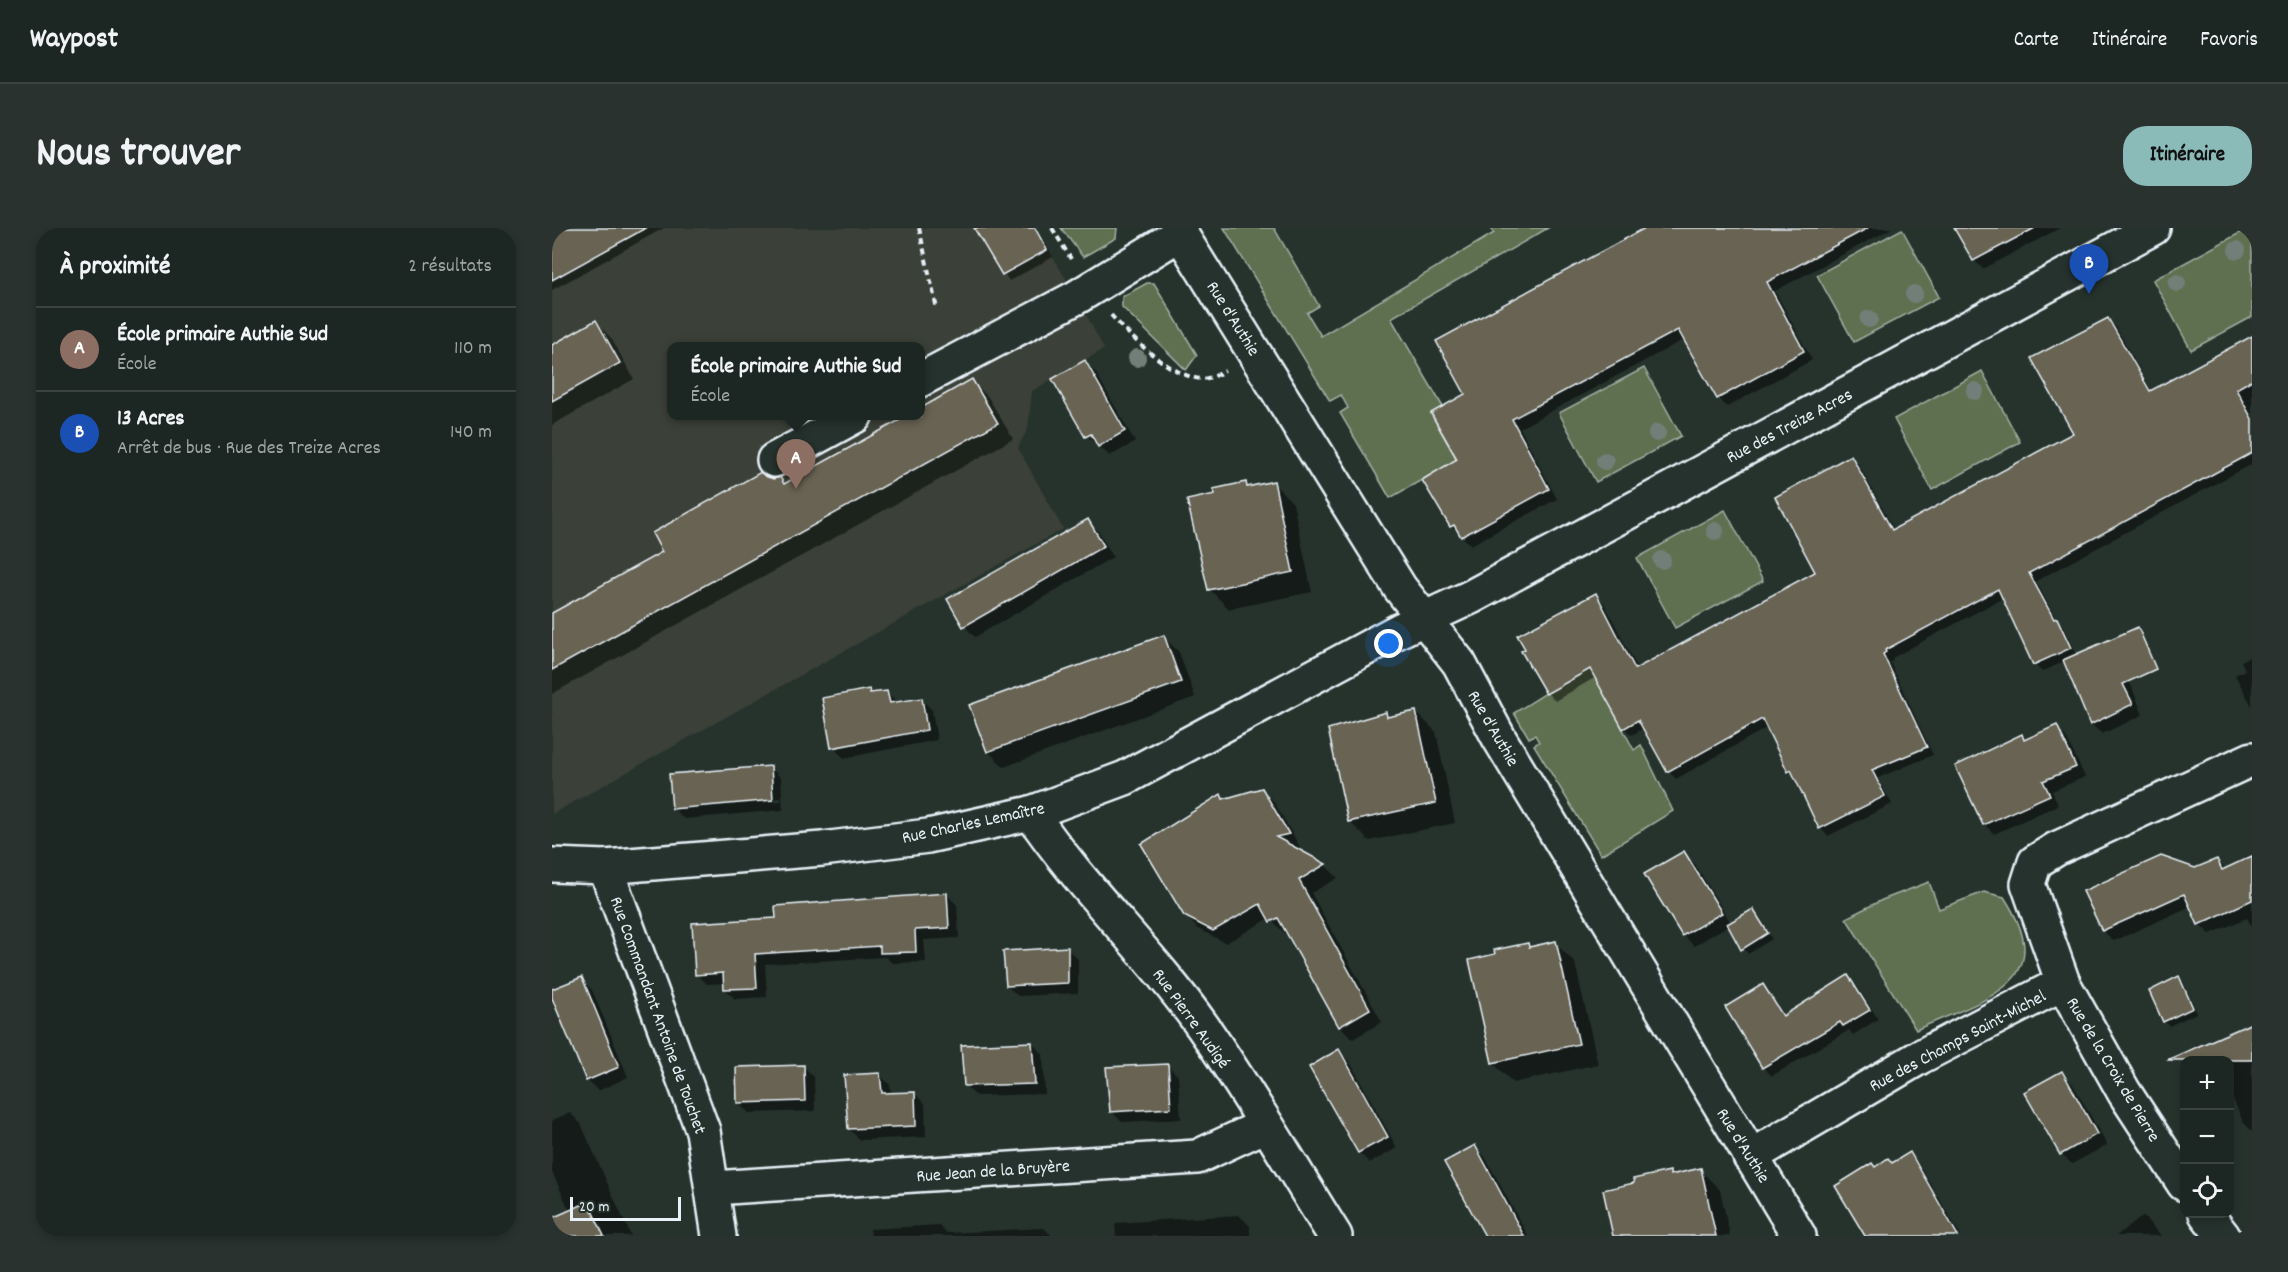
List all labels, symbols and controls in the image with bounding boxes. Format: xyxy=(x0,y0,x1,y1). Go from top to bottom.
text: Waypost xyxy=(30,21,118,61)
text: Carte xyxy=(2014,26,2059,56)
text: Itinéraire xyxy=(2092,26,2167,56)
text: Favoris xyxy=(2200,26,2258,56)
text: Nous trouver xyxy=(36,126,240,186)
button: Itinéraire xyxy=(2123,126,2252,186)
pin: B xyxy=(2070,244,2108,294)
text: À proximité xyxy=(60,249,170,286)
text: 2 résultats xyxy=(408,253,492,281)
street label: Rue d'Authie xyxy=(1199,277,1265,362)
text: École primaire Authie Sud xyxy=(117,320,328,351)
text: A xyxy=(74,335,85,363)
text: 110 m xyxy=(454,335,492,363)
popup xyxy=(667,342,925,420)
text: École xyxy=(117,351,157,379)
text: École primaire Authie Sud xyxy=(690,352,902,383)
text: École xyxy=(690,383,730,411)
street label: Rue des Treize Acres xyxy=(1723,383,1858,471)
text: 13 Acres xyxy=(117,404,185,435)
text: B xyxy=(75,419,84,447)
text: 140 m xyxy=(450,419,492,447)
text: Arrêt de bus · Rue des Treize Acres xyxy=(117,435,381,463)
pin: A xyxy=(776,440,816,489)
your location xyxy=(1374,629,1403,658)
street label: Rue d'Authie xyxy=(1460,687,1524,772)
street label: Rue Charles Lemaître xyxy=(900,797,1047,852)
street label: Rue Commandant Antoine de Touchet xyxy=(602,894,711,1139)
street label: Rue Pierre Audigé xyxy=(1145,964,1235,1075)
street label: Rue des Champs Saint-Michel xyxy=(1865,985,2052,1099)
street label: Rue de la Croix de Pierre xyxy=(2059,993,2165,1147)
map controls xyxy=(2180,1056,2234,1218)
button: + xyxy=(2180,1056,2234,1110)
street label: Rue d'Authie xyxy=(1709,1104,1775,1189)
button: − xyxy=(2180,1110,2234,1164)
street label: Rue Jean de la Bruyère xyxy=(916,1155,1071,1190)
button: locate xyxy=(2180,1164,2234,1218)
scale bar xyxy=(570,1194,681,1222)
text: 20 m xyxy=(579,1196,609,1219)

